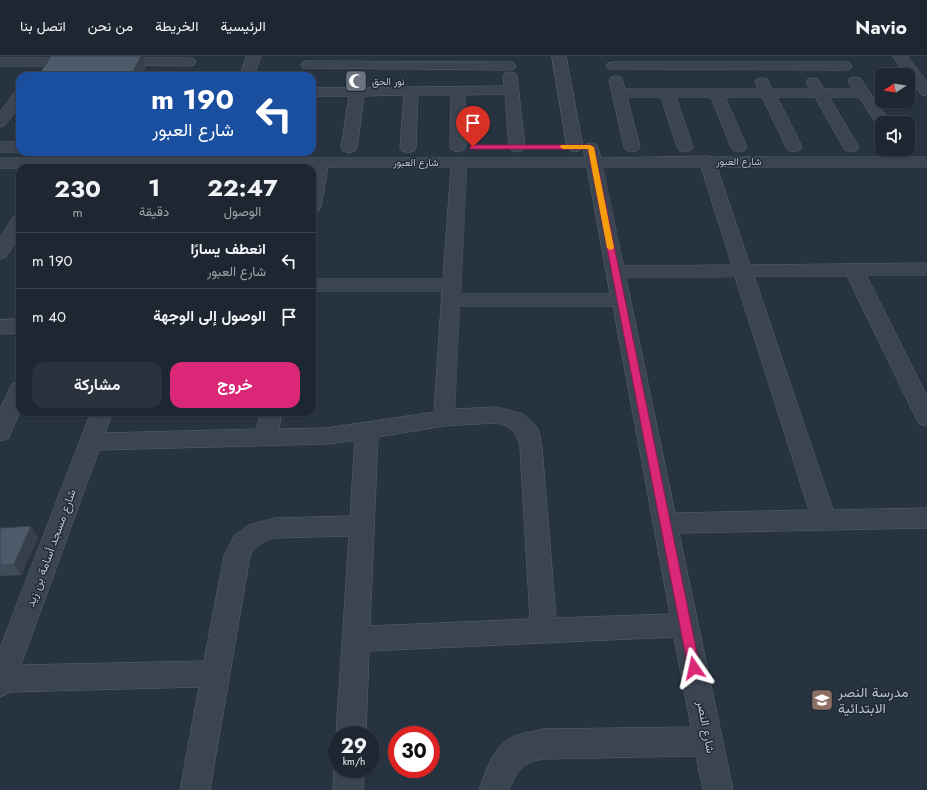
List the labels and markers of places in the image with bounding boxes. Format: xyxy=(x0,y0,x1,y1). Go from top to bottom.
mosque icon: نور الحق xyxy=(343,68,369,94)
place label: نور الحق xyxy=(372,74,405,89)
pin xyxy=(456,106,490,147)
place label: مدرسة النصر الابتدائية xyxy=(837,682,909,718)
school or university icon: مدرسة النصر الابتدائية xyxy=(809,687,835,713)

